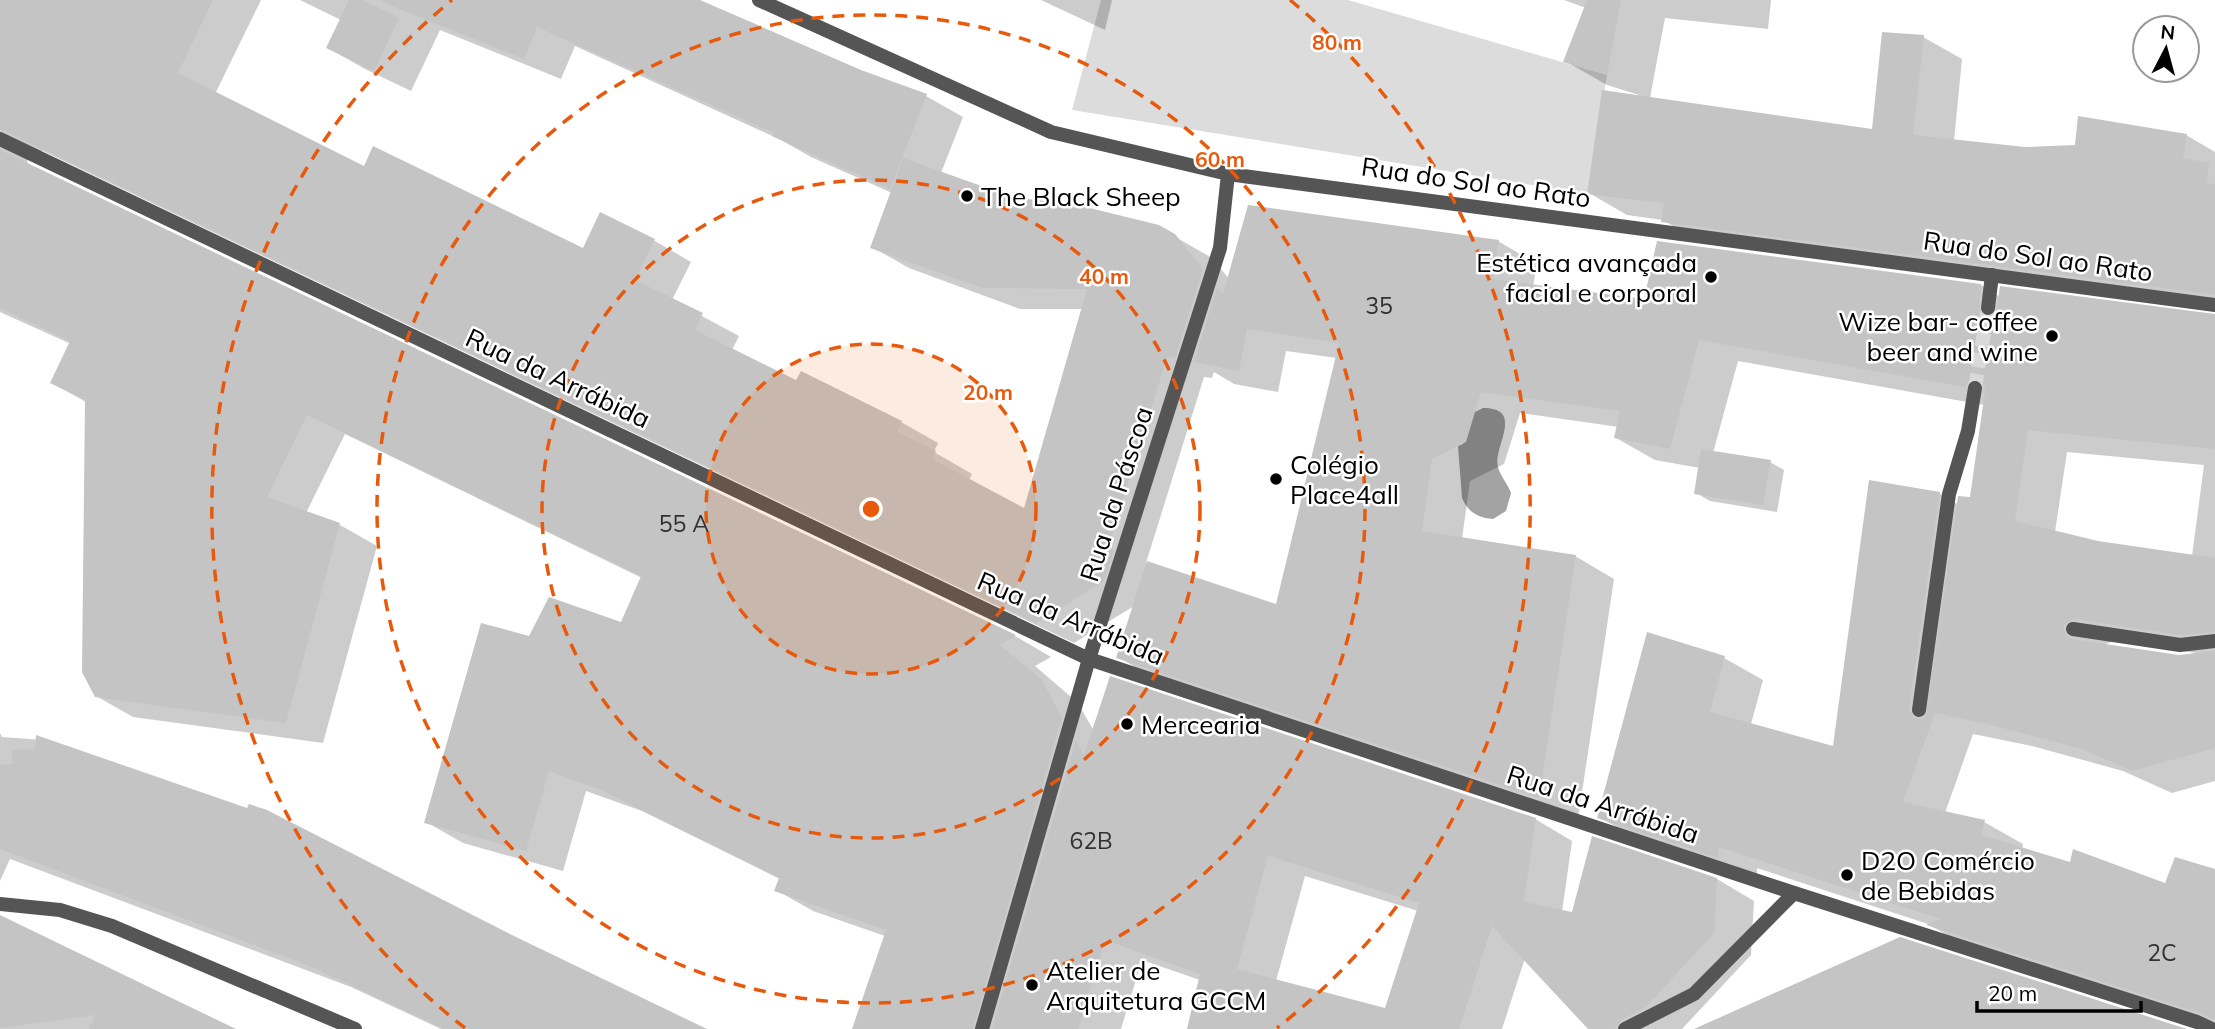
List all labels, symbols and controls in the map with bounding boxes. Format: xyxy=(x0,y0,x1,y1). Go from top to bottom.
north arrow xyxy=(2131,14,2201,84)
text: N xyxy=(2159,19,2176,45)
text: 80 m xyxy=(1312,29,1362,55)
text: 60 m xyxy=(1195,146,1245,172)
street label: Rua do Sol ao Rato xyxy=(1359,150,1593,214)
place label: The Black Sheep xyxy=(981,180,1181,213)
marker: The Black Sheep xyxy=(959,188,975,204)
street label: Rua do Sol ao Rato xyxy=(1921,224,2155,288)
place label: Estética avançada facial e corporal xyxy=(1476,246,1697,309)
text: 40 m xyxy=(1079,263,1129,289)
marker: Estética avançada facial e corporal xyxy=(1703,269,1719,285)
house number: 35 xyxy=(1365,291,1393,320)
place label: Wize bar- coffee beer and wine xyxy=(1838,305,2038,368)
street label: Rua da Arrábida xyxy=(460,321,656,435)
marker: Wize bar- coffee beer and wine xyxy=(2044,328,2060,344)
text: 20 m xyxy=(963,379,1013,405)
street label: Rua da Páscoa xyxy=(1072,402,1160,586)
place label: Colégio Place4all xyxy=(1290,448,1399,511)
marker: Colégio Place4all xyxy=(1268,471,1284,487)
centre of rings xyxy=(859,497,883,521)
house number: 55 A xyxy=(659,509,709,538)
street label: Rua da Arrábida xyxy=(973,564,1169,672)
place label: Mercearia xyxy=(1141,708,1260,741)
marker: Mercearia xyxy=(1119,716,1135,732)
street label: Rua da Arrábida xyxy=(1503,757,1703,851)
house number: 62B xyxy=(1069,826,1113,855)
place label: D2O Comércio de Bebidas xyxy=(1861,844,2035,907)
marker: D2O Comércio de Bebidas xyxy=(1839,867,1855,883)
house number: 2C xyxy=(2147,938,2177,967)
place label: Atelier de Arquitetura GCCM xyxy=(1046,954,1266,1017)
scale bar xyxy=(1977,970,2142,1014)
marker: Atelier de Arquitetura GCCM xyxy=(1024,977,1040,993)
text: 20 m xyxy=(1988,980,2037,1006)

